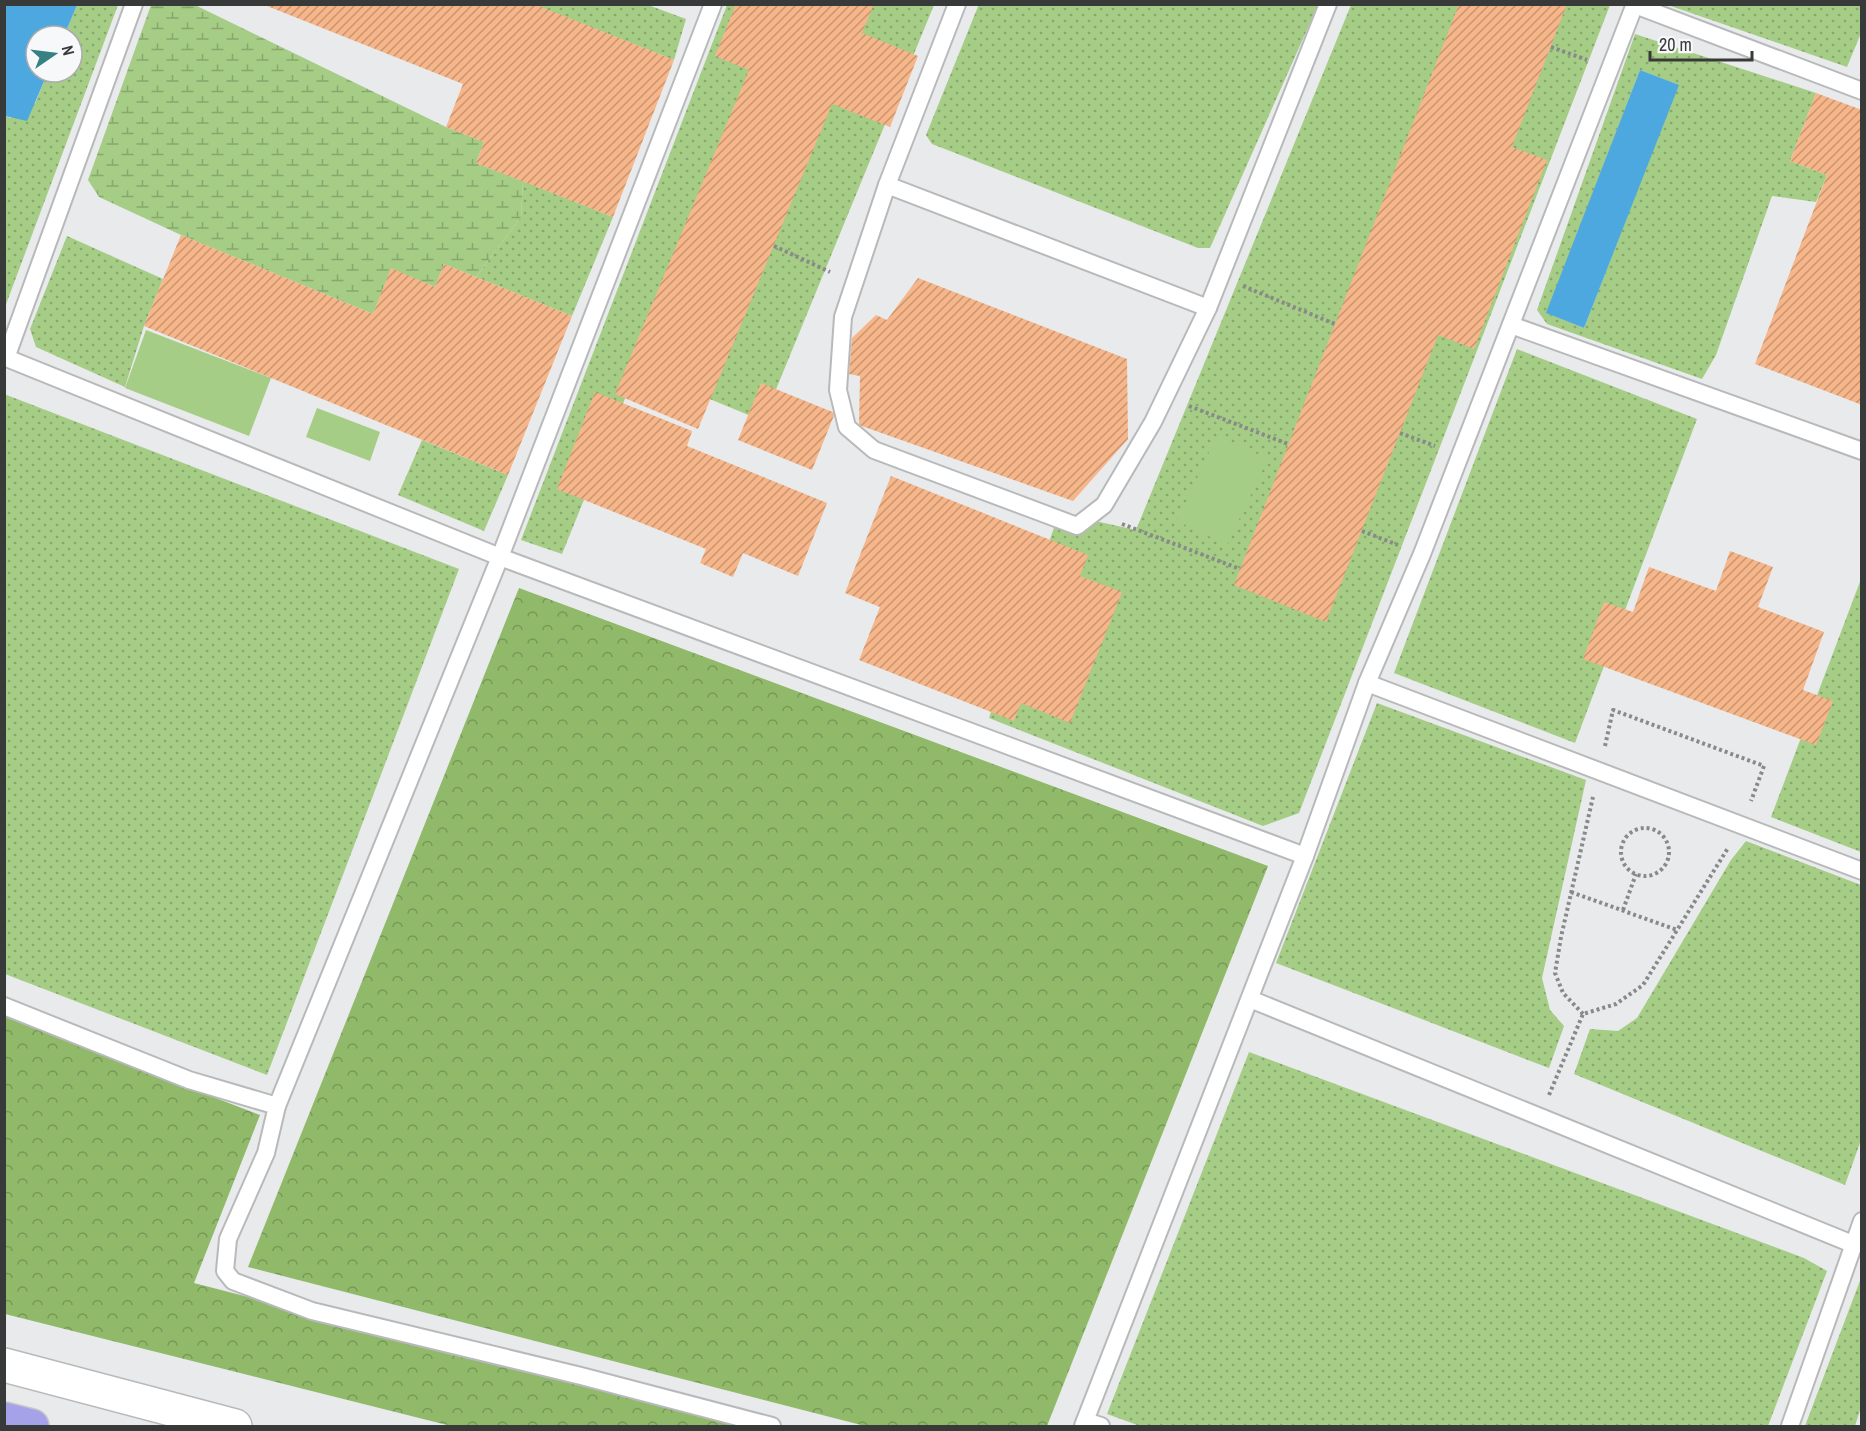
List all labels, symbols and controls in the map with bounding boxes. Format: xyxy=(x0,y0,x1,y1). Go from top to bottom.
north arrow xyxy=(24,24,84,84)
scale bar xyxy=(1650,24,1752,62)
text: 20 m xyxy=(1659,32,1692,57)
text: N xyxy=(57,43,80,58)

